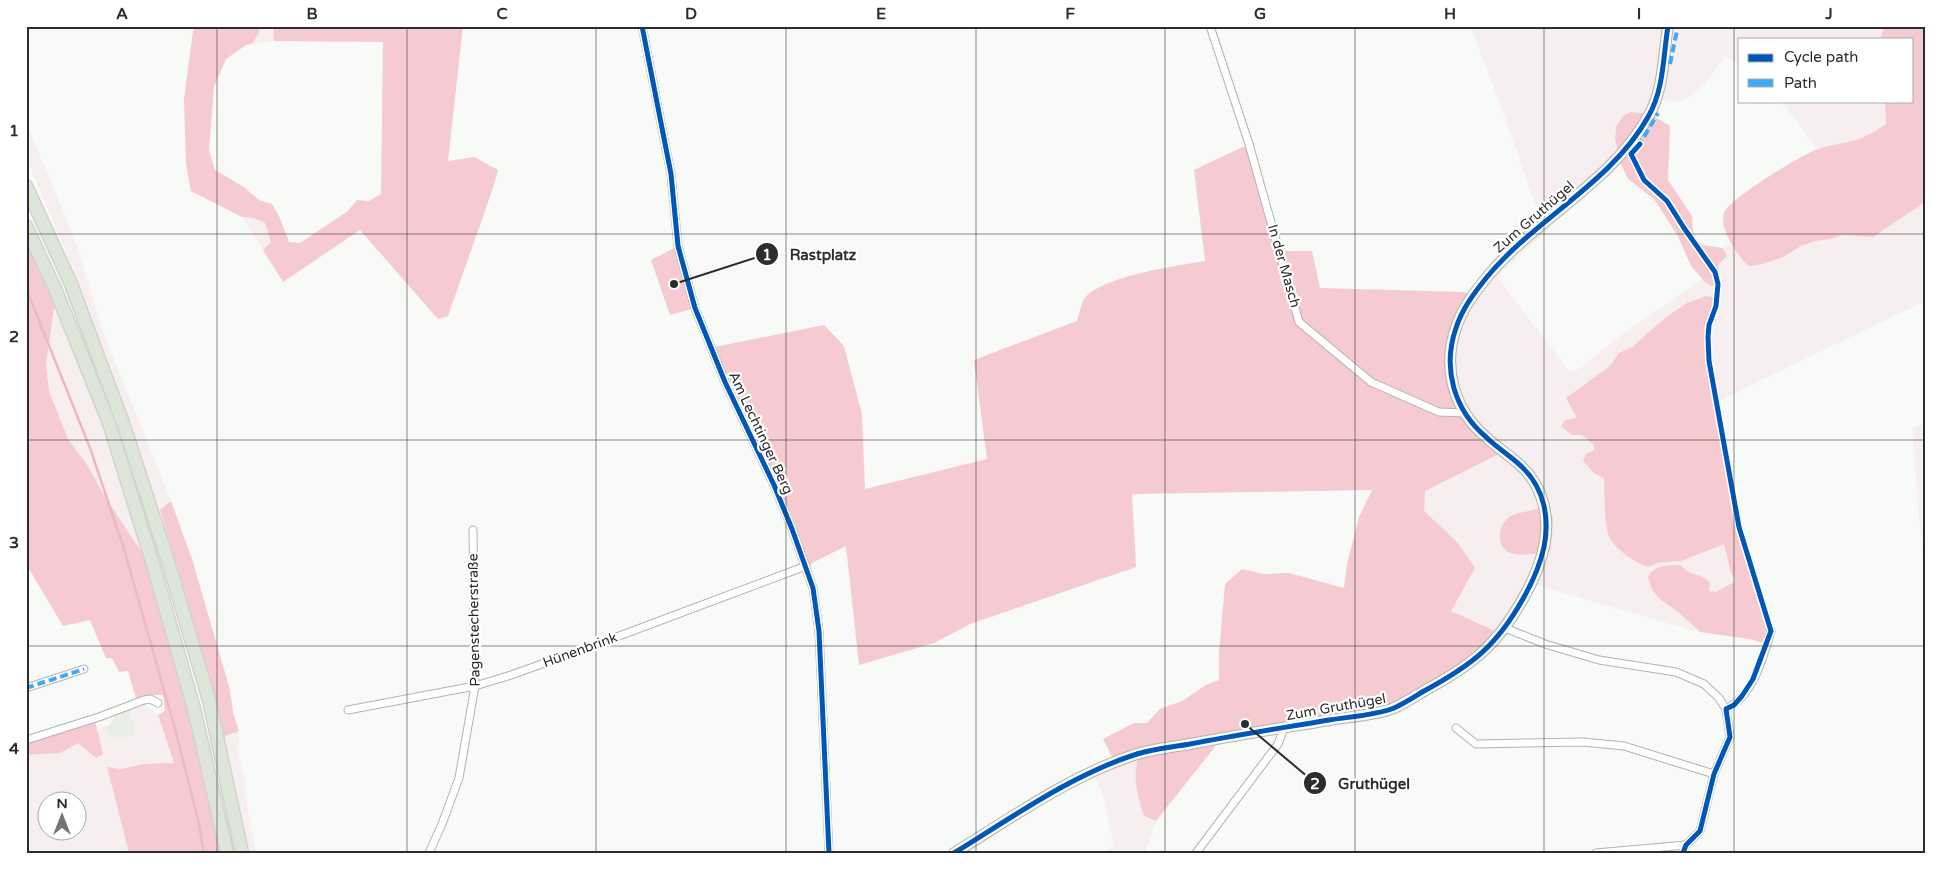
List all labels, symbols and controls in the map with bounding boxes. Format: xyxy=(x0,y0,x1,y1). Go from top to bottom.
text: A xyxy=(116,4,128,24)
text: B xyxy=(306,4,318,24)
text: C xyxy=(496,4,508,24)
text: D xyxy=(685,4,697,24)
text: E xyxy=(876,4,886,24)
text: F xyxy=(1065,4,1075,24)
text: G xyxy=(1254,4,1266,24)
text: H xyxy=(1444,4,1456,24)
text: I xyxy=(1637,4,1641,24)
text: J xyxy=(1824,4,1833,24)
legend xyxy=(1738,38,1914,102)
text: Cycle path xyxy=(1784,48,1858,66)
text: Path xyxy=(1784,74,1817,92)
text: 1 xyxy=(9,121,19,141)
street label: Zum Gruthügel xyxy=(1490,177,1578,257)
street label: In der Masch xyxy=(1264,222,1304,310)
callout: Rastplatz xyxy=(755,239,866,269)
text: 1 xyxy=(762,246,772,264)
text: Rastplatz xyxy=(790,246,857,265)
text: 2 xyxy=(9,327,19,347)
street label: Am Lechtinger Berg xyxy=(725,369,797,497)
text: 3 xyxy=(9,533,19,553)
street label: Pagenstecherstraße xyxy=(464,553,484,687)
street label: Hünenbrink xyxy=(541,629,620,671)
street label: Zum Gruthügel xyxy=(1285,690,1387,724)
text: 4 xyxy=(9,739,19,759)
callout: Gruthügel xyxy=(1303,768,1420,798)
text: 2 xyxy=(1310,775,1320,793)
text: Gruthügel xyxy=(1338,775,1410,794)
north arrow xyxy=(38,792,88,842)
text: N xyxy=(56,795,68,812)

